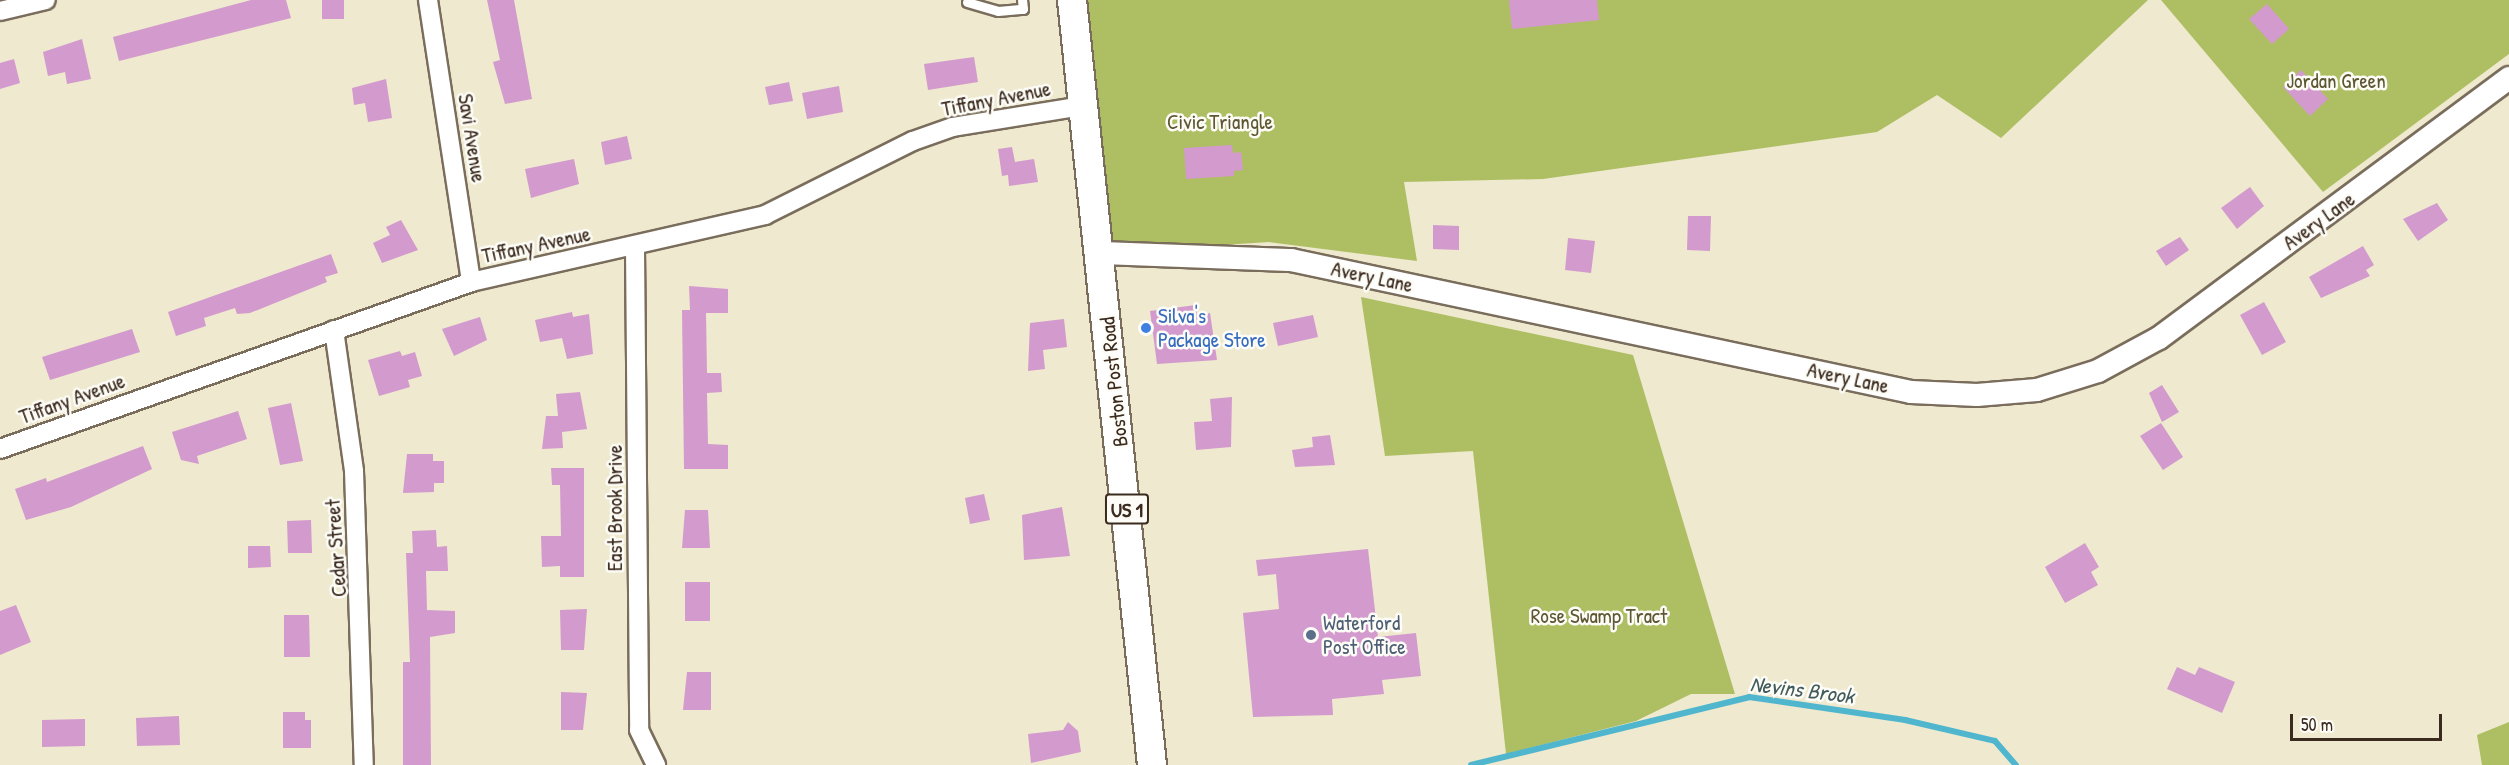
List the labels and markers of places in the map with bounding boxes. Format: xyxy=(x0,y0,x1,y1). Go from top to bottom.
place label: Silva's Package Store xyxy=(1158,303,1266,353)
marker: Silva's Package Store xyxy=(1139,321,1153,335)
place label: Waterford Post Office xyxy=(1323,610,1406,660)
marker: Waterford Post Office xyxy=(1304,628,1318,642)

